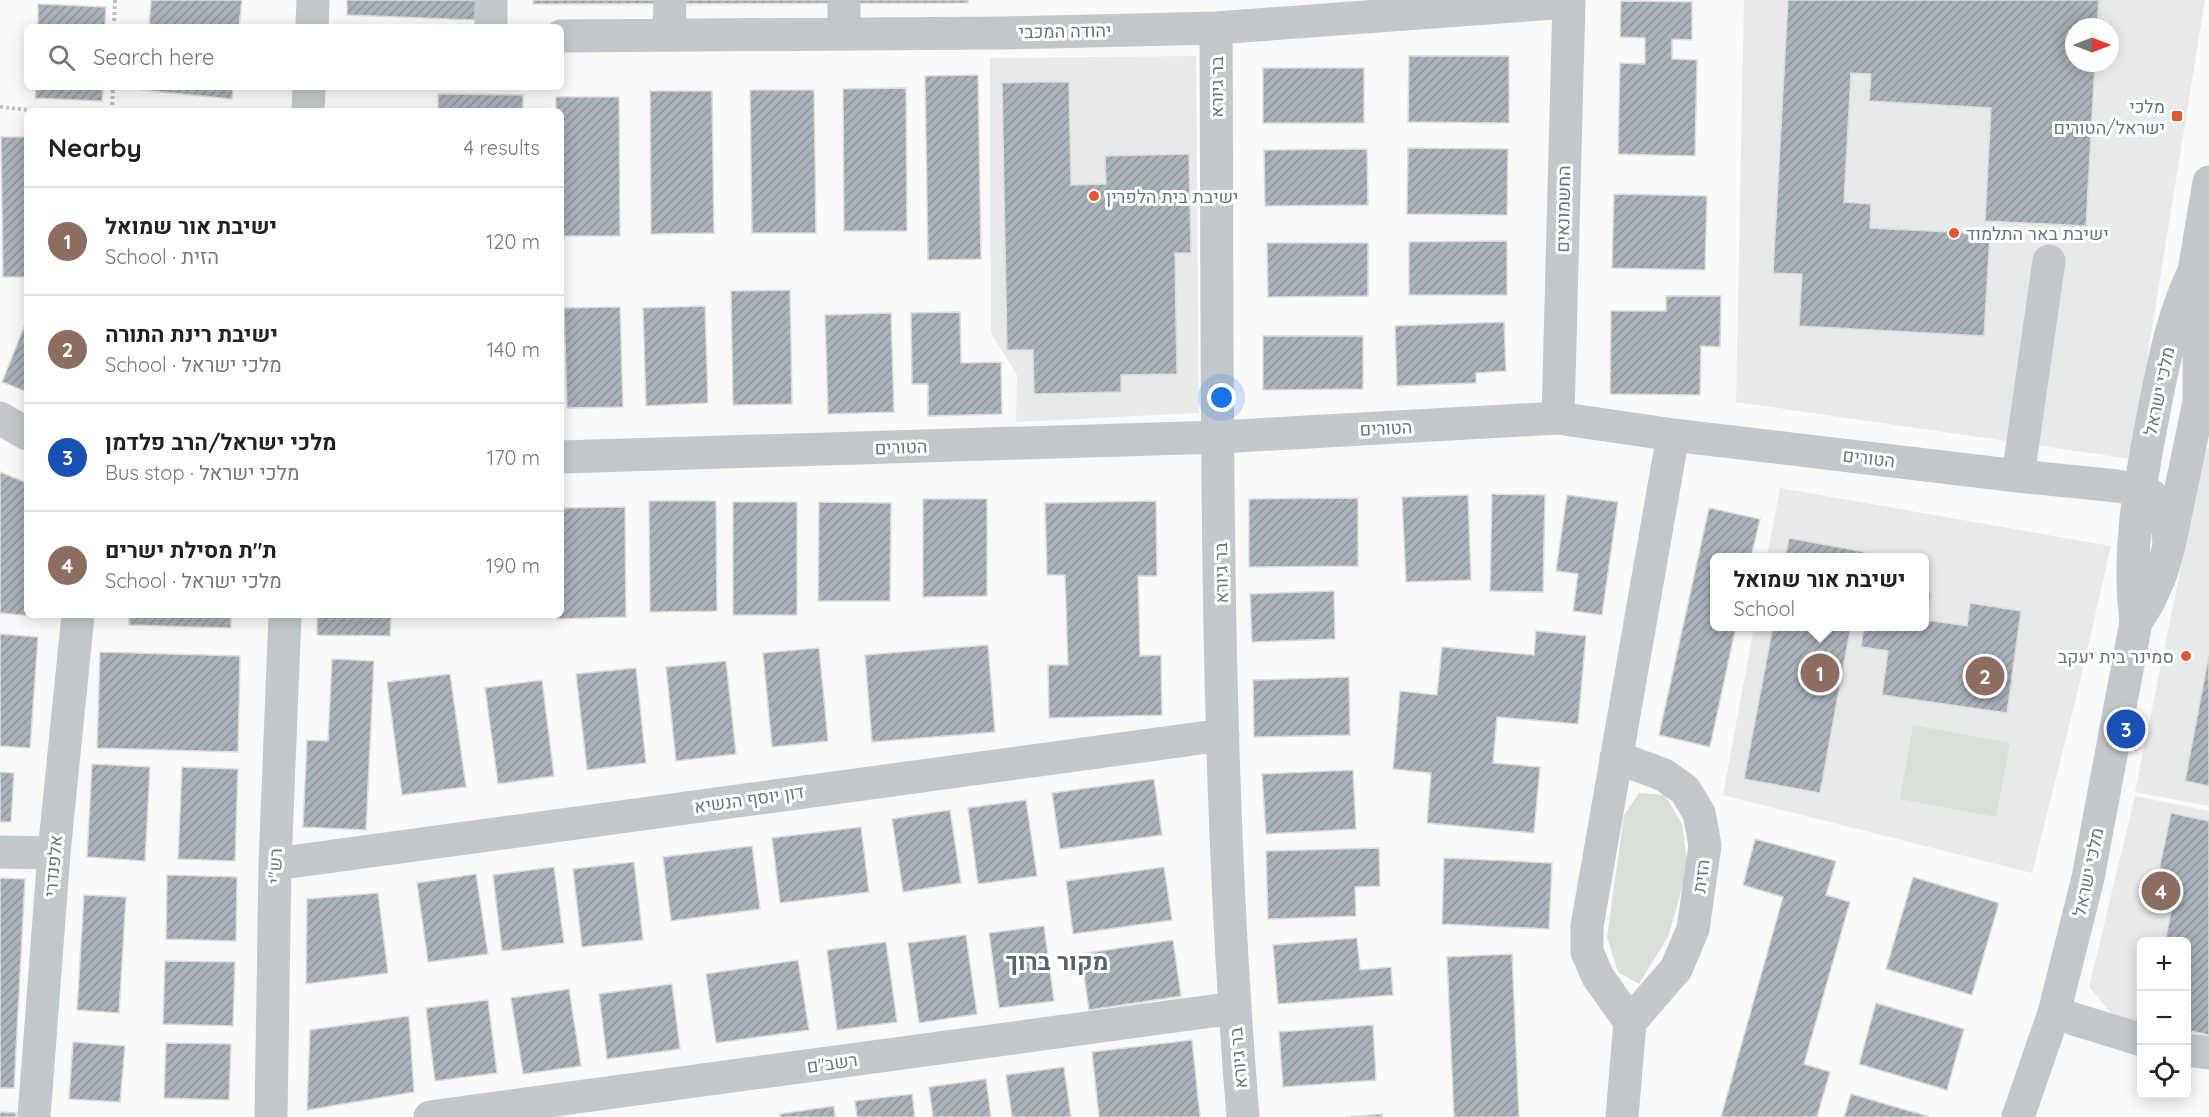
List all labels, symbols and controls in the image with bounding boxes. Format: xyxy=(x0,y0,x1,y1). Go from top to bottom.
north arrow xyxy=(2065,18,2119,72)
street label: יהודה המכבי xyxy=(1018,19,1112,43)
search box xyxy=(24,24,564,90)
icon: search xyxy=(45,41,78,74)
text: Search here xyxy=(93,43,214,71)
street label: בר גיורא xyxy=(1205,56,1228,118)
place label: מלכי ישראל/הטורים xyxy=(2054,95,2165,139)
marker: מלכי ישראל/הטורים xyxy=(2170,109,2184,123)
text: Nearby xyxy=(48,131,142,164)
text: 4 results xyxy=(464,135,540,160)
street label: החשמונאים xyxy=(1551,165,1575,253)
place label: ישיבת בית הלפרין xyxy=(1106,185,1238,208)
marker: ישיבת בית הלפרין xyxy=(1087,189,1101,203)
text: ישיבת אור שמואל xyxy=(105,212,277,240)
place label: ישיבת באר התלמוד xyxy=(1966,222,2109,245)
marker: ישיבת באר התלמוד xyxy=(1947,226,1961,240)
text: 1 xyxy=(64,229,71,254)
text: 120 m xyxy=(486,229,540,254)
text: School · הזית xyxy=(105,244,219,269)
text: ישיבת רינת התורה xyxy=(105,320,278,348)
text: 2 xyxy=(62,337,73,362)
text: 140 m xyxy=(487,337,540,362)
street label: מלכי ישראל xyxy=(2138,345,2180,437)
text: School · מלכי ישראל xyxy=(105,352,282,377)
your location xyxy=(1207,383,1236,412)
street label: הטורים xyxy=(1359,415,1413,441)
text: מלכי ישראל/הרב פלדמן xyxy=(105,428,337,456)
street label: הטורים xyxy=(874,435,928,459)
street label: הטורים xyxy=(1841,443,1897,473)
text: 3 xyxy=(62,445,73,470)
text: 170 m xyxy=(487,445,540,470)
text: Bus stop · מלכי ישראל xyxy=(105,460,299,485)
text: ת"ת מסילת ישרים xyxy=(105,536,277,564)
street label: בר גיורא xyxy=(1209,542,1233,604)
text: 4 xyxy=(62,553,73,578)
text: 190 m xyxy=(486,553,540,578)
popup xyxy=(1710,553,1929,631)
text: ישיבת אור שמואל xyxy=(1733,565,1906,593)
text: School · מלכי ישראל xyxy=(105,568,282,593)
text: School xyxy=(1733,596,1795,621)
place label: סמינר בית יעקב xyxy=(2058,645,2174,668)
marker: סמינר בית יעקב xyxy=(2179,649,2193,663)
pin: 1 xyxy=(1800,650,1840,696)
pin: 2 xyxy=(1966,654,2004,698)
pin: 3 xyxy=(2106,706,2146,752)
street label: דון יוסף הנשיא xyxy=(692,780,806,818)
street label: מלכי ישראל xyxy=(2067,826,2109,918)
street label: אלפנדרי xyxy=(39,834,67,898)
street label: רש"י xyxy=(263,848,287,884)
street label: הזית xyxy=(1687,858,1715,894)
pin: 4 xyxy=(2142,868,2180,914)
map controls xyxy=(2137,937,2191,1099)
button: + xyxy=(2137,937,2191,991)
district label: מקור ברוך xyxy=(1006,946,1108,976)
button: − xyxy=(2137,991,2191,1045)
street label: בר גיורא xyxy=(1224,1026,1252,1090)
button: locate xyxy=(2137,1045,2191,1099)
street label: רשב"ם xyxy=(805,1048,859,1078)

